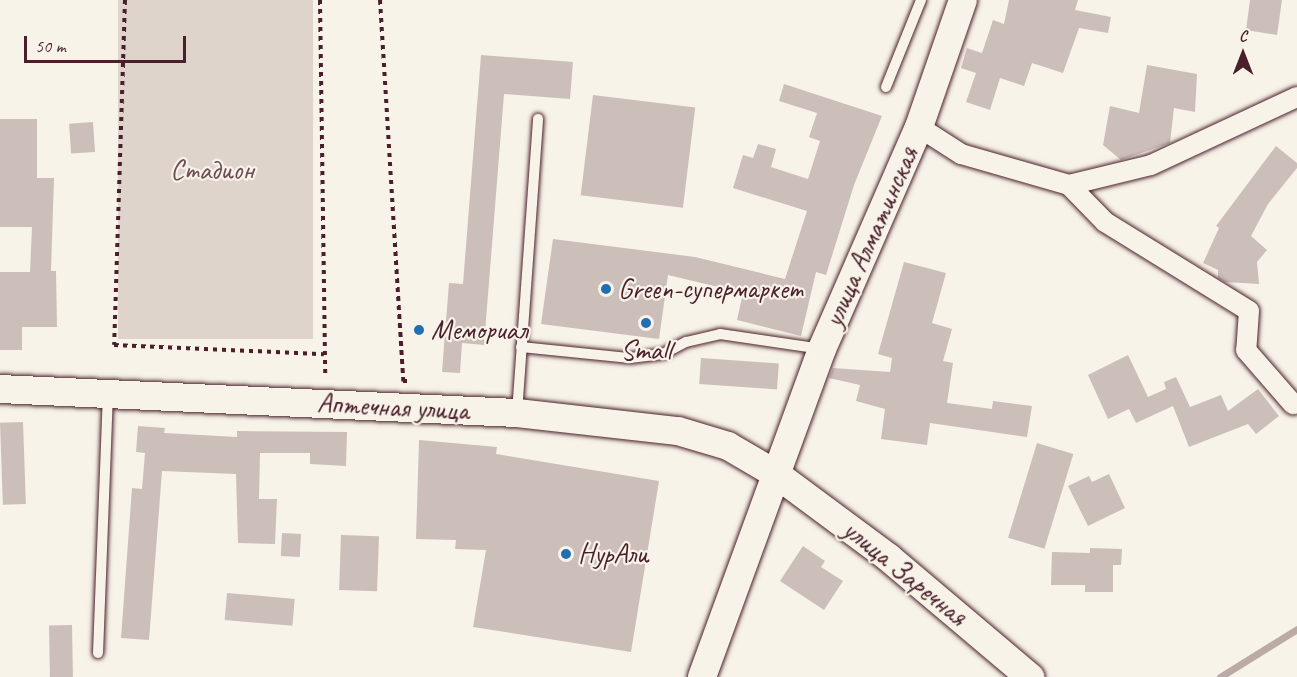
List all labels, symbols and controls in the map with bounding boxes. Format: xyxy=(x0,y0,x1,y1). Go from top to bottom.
scale bar xyxy=(27,24,189,62)
north arrow xyxy=(1213,24,1273,84)
text: С xyxy=(1239,26,1247,46)
text: 50 m xyxy=(35,35,66,57)
street label: улица Алматинская xyxy=(816,141,926,333)
park label: Стадион xyxy=(170,153,254,187)
place label: Green-супермаркет xyxy=(618,272,802,306)
marker: Green-супермаркет xyxy=(599,282,613,296)
place label: Мемориал xyxy=(431,313,527,347)
marker: Small xyxy=(639,316,653,330)
marker: Мемориал xyxy=(412,323,426,337)
place label: Small xyxy=(621,333,671,367)
street label: Аптечная улица xyxy=(316,386,470,428)
street label: улица Заречная xyxy=(836,512,974,634)
place label: НурАли xyxy=(578,537,648,571)
marker: НурАли xyxy=(559,547,573,561)

